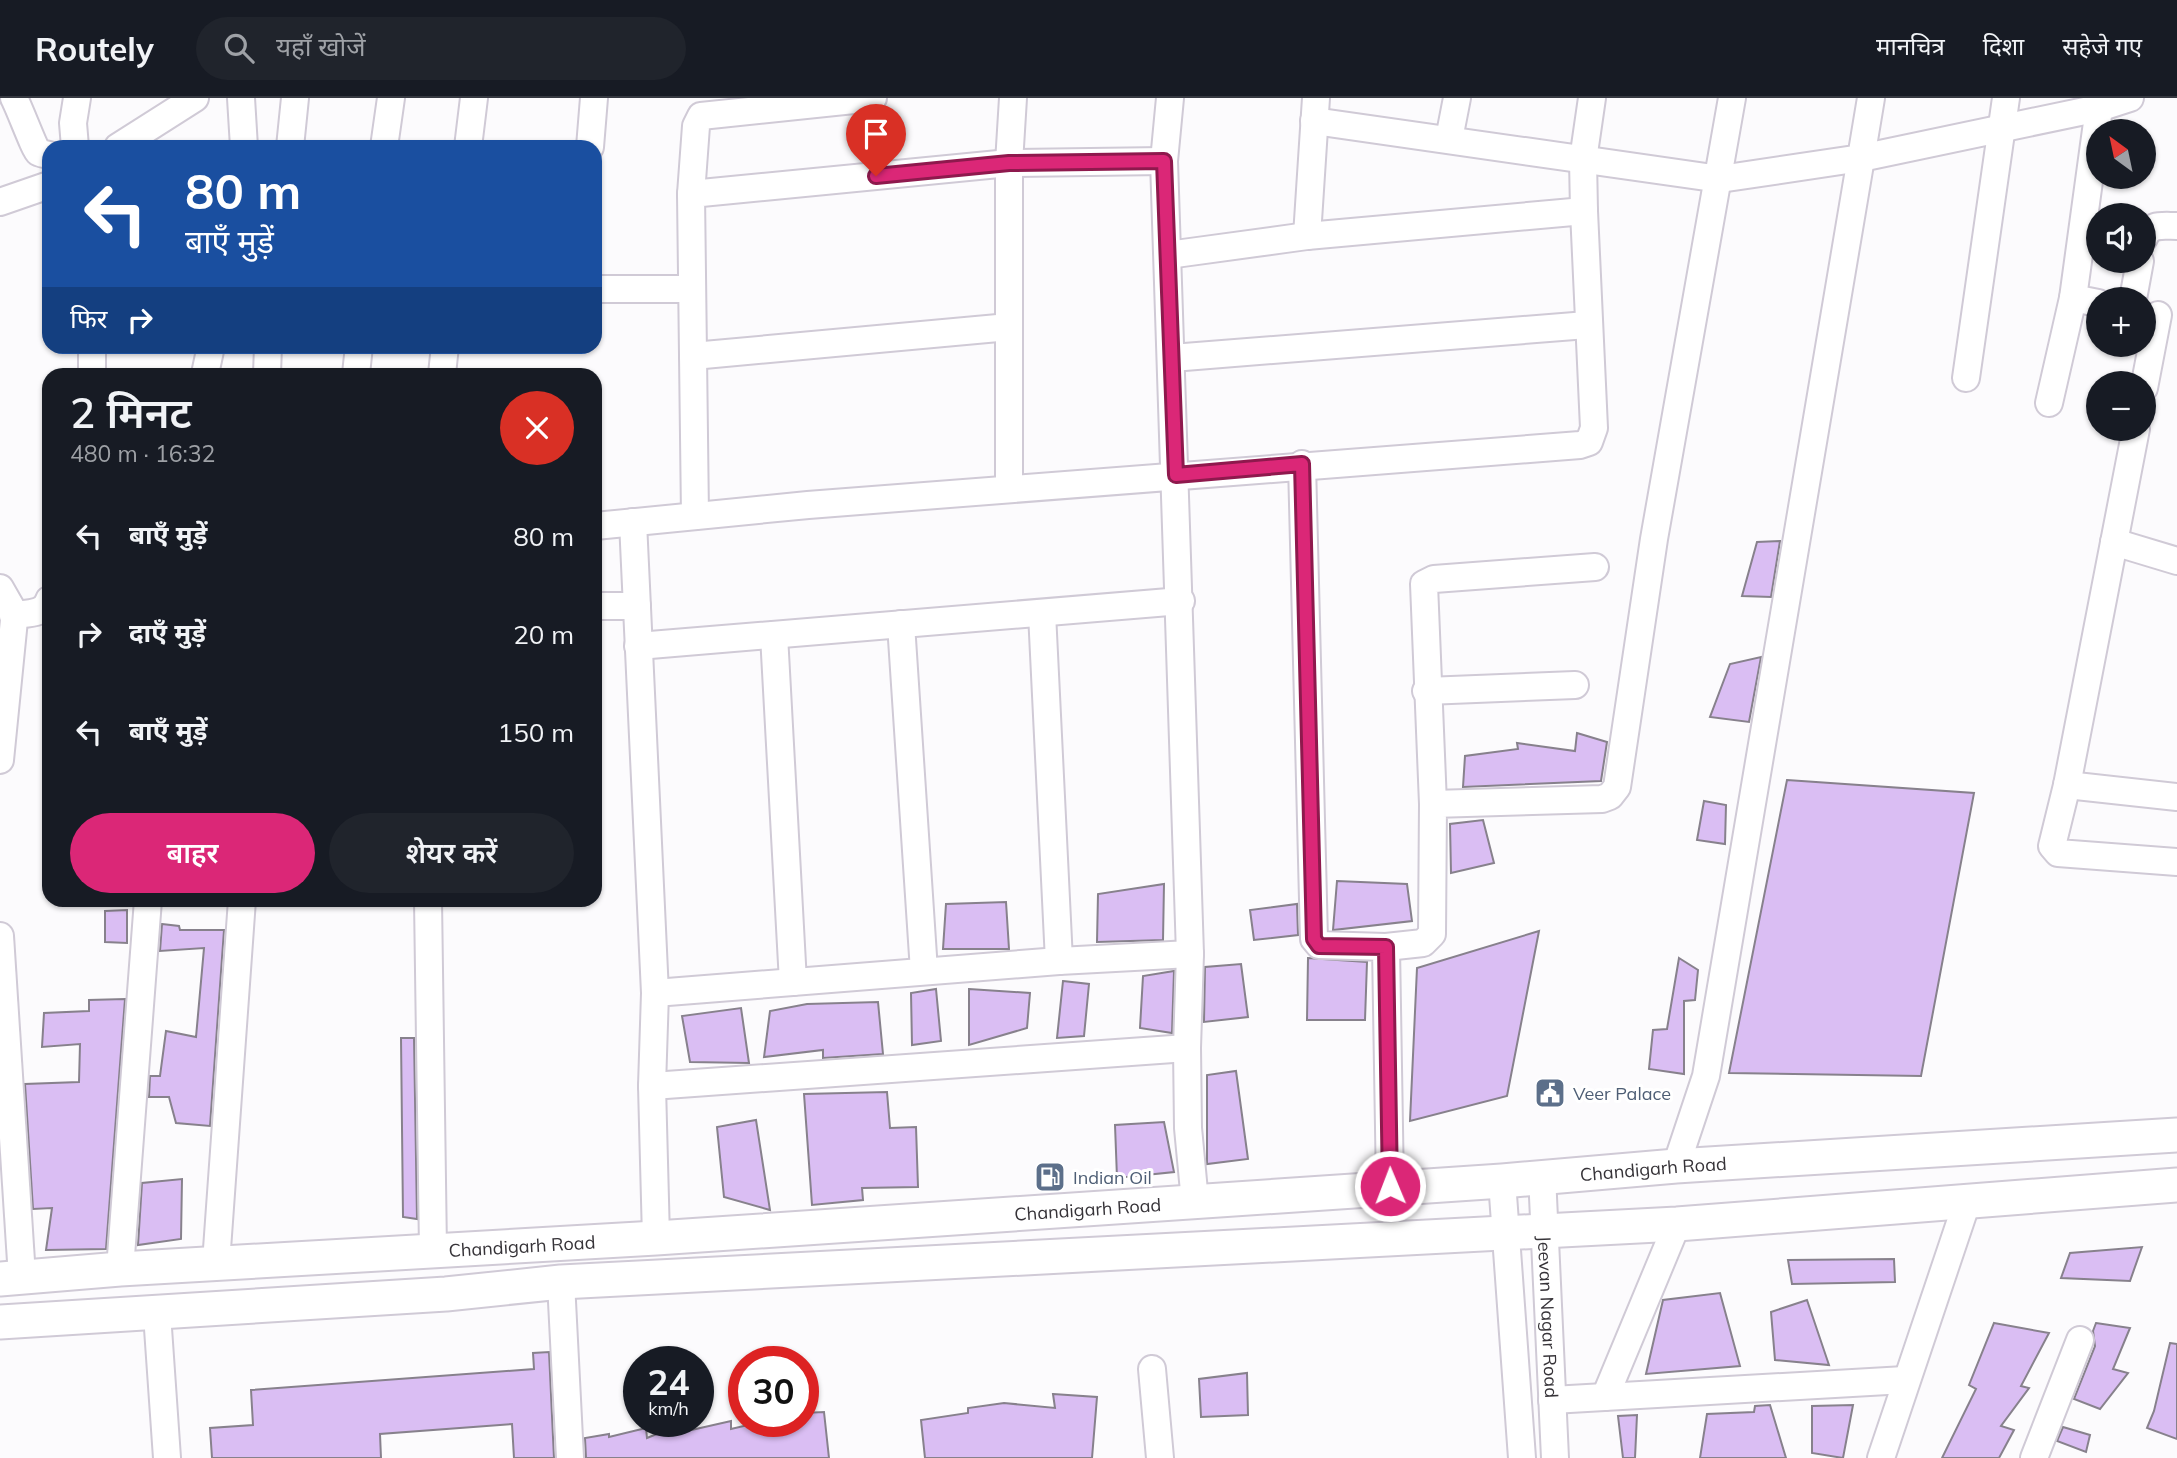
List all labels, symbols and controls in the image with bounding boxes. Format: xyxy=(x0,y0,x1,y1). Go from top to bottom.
search box xyxy=(196,17,686,80)
text: Routely xyxy=(35,28,154,69)
icon: search xyxy=(220,29,258,67)
text: यहाँ खोजें xyxy=(276,30,366,63)
text: मानचित्र xyxy=(1876,31,1945,61)
text: दिशा xyxy=(1983,31,2024,61)
text: सहेजे गए xyxy=(2062,31,2142,61)
pin xyxy=(846,104,906,176)
icon: arrive xyxy=(857,115,895,153)
north arrow xyxy=(2086,119,2156,189)
map controls xyxy=(2086,119,2156,441)
text: 80 m xyxy=(185,160,301,221)
icon: left xyxy=(70,168,161,259)
button: sound xyxy=(2086,203,2156,273)
text: बाएँ मुड़ें xyxy=(185,221,274,261)
button: + xyxy=(2086,287,2156,357)
icon: right xyxy=(121,301,159,339)
text: फिर xyxy=(70,302,107,335)
button: − xyxy=(2086,371,2156,441)
text: 2 मिनट xyxy=(70,386,192,439)
button: close xyxy=(500,391,574,465)
text: 480 m · 16:32 xyxy=(70,439,215,468)
icon: left xyxy=(70,517,108,555)
text: बाएँ मुड़ें xyxy=(129,518,207,551)
text: 80 m xyxy=(513,520,574,553)
icon: right xyxy=(70,615,108,653)
text: दाएँ मुड़ें xyxy=(129,616,206,649)
text: 20 m xyxy=(513,618,574,651)
icon: left xyxy=(70,713,108,751)
text: बाएँ मुड़ें xyxy=(129,714,207,747)
text: 150 m xyxy=(498,716,574,749)
button: बाहर xyxy=(70,813,315,893)
button: शेयर करें xyxy=(329,813,574,893)
public building icon: Veer Palace xyxy=(1533,1076,1567,1110)
place label: Veer Palace xyxy=(1573,1082,1671,1105)
position arrow xyxy=(1353,1149,1427,1223)
street label: Chandigarh Road xyxy=(1579,1151,1727,1186)
fuel station icon: Indian Oil xyxy=(1033,1160,1067,1194)
place label: Indian Oil xyxy=(1073,1166,1152,1189)
street label: Chandigarh Road xyxy=(1014,1192,1162,1225)
street label: Chandigarh Road xyxy=(448,1230,596,1261)
street label: Jeevan Nagar Road xyxy=(1533,1235,1564,1398)
speed limit sign: 30 xyxy=(728,1346,819,1437)
text: 24 xyxy=(647,1360,690,1404)
text: km/h xyxy=(648,1397,689,1420)

